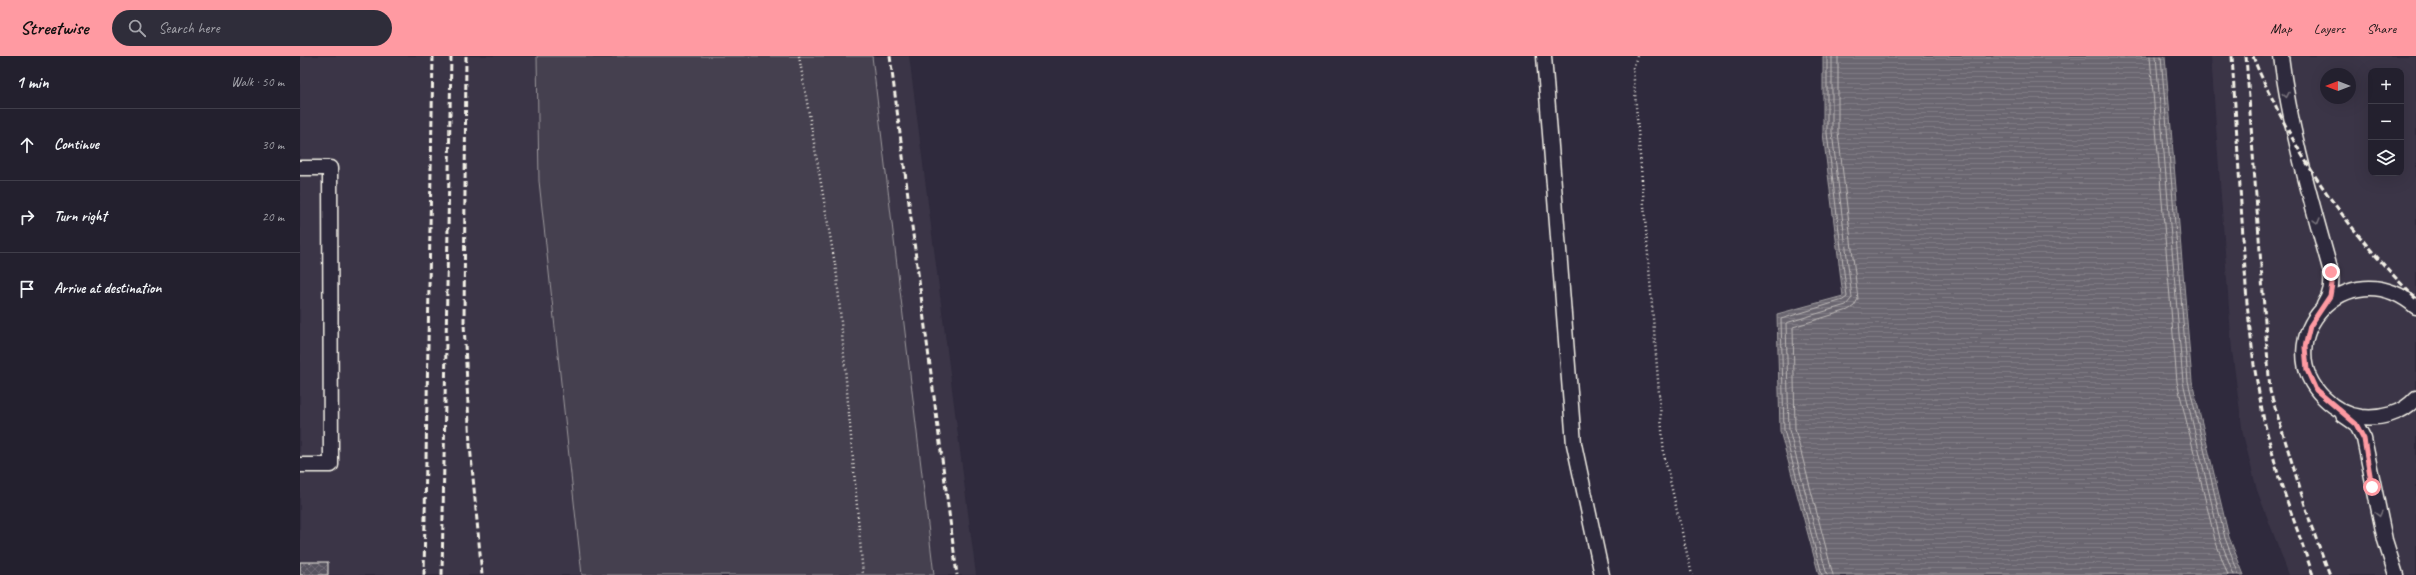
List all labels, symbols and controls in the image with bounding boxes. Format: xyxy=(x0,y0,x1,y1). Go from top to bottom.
search box xyxy=(112,10,392,46)
text: Streetwise xyxy=(20,16,88,40)
icon: search xyxy=(126,17,148,39)
text: Search here xyxy=(158,19,220,38)
text: Map xyxy=(2270,20,2292,37)
text: Layers xyxy=(2314,20,2345,37)
text: Share xyxy=(2367,20,2396,37)
north arrow xyxy=(2320,68,2356,104)
map controls xyxy=(2368,68,2404,176)
button: + xyxy=(2368,68,2404,104)
text: 1 min xyxy=(16,72,49,93)
text: Walk · 50 m xyxy=(231,74,284,90)
one-way arrow xyxy=(2281,92,2290,98)
button: − xyxy=(2368,104,2404,140)
icon: ahead xyxy=(16,134,38,156)
text: Continue xyxy=(54,135,99,154)
text: 30 m xyxy=(262,137,284,153)
button: layers xyxy=(2368,140,2404,176)
icon: right xyxy=(16,206,38,228)
text: Turn right xyxy=(54,207,107,226)
text: 20 m xyxy=(262,209,284,225)
one-way arrow xyxy=(2312,217,2321,224)
route end xyxy=(2322,263,2340,281)
icon: arrive xyxy=(16,278,38,300)
text: Arrive at destination xyxy=(54,279,161,298)
route start xyxy=(2363,478,2381,496)
one-way arrow xyxy=(2374,510,2382,517)

